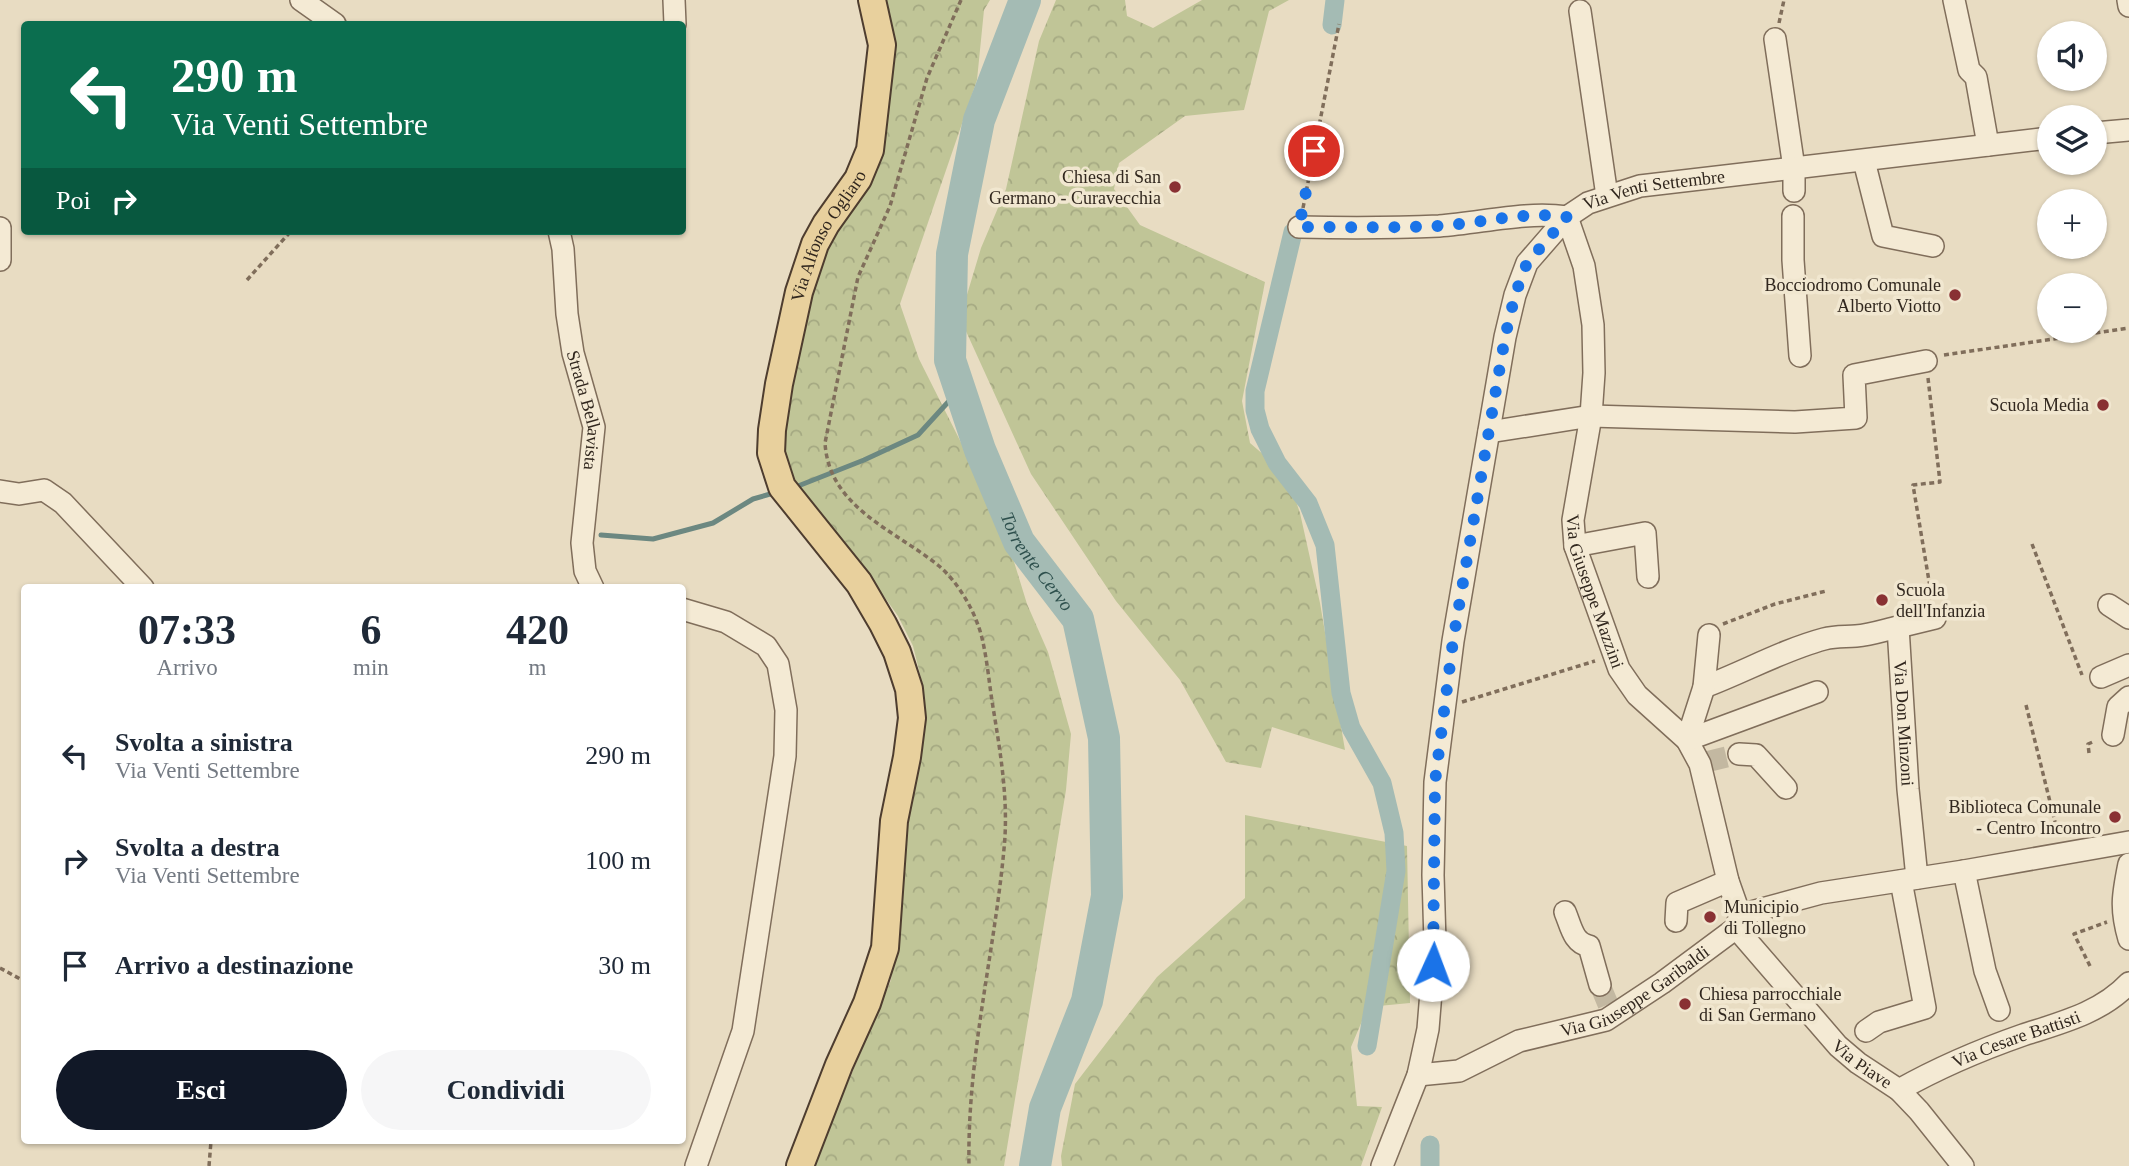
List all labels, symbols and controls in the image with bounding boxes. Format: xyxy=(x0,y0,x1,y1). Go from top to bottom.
map controls xyxy=(2037,21,2107,343)
button: sound xyxy=(2037,21,2107,91)
text: 290 m xyxy=(171,48,298,103)
icon: left xyxy=(56,49,147,140)
button: layers xyxy=(2037,105,2107,175)
text: Via Venti Settembre xyxy=(171,106,428,142)
pin xyxy=(1284,121,1344,181)
icon: arrive xyxy=(1295,132,1333,170)
street label: Via Venti Settembre xyxy=(1580,166,1726,214)
place label: Chiesa di San Germano - Curavecchia xyxy=(989,167,1161,208)
street label: Via Alfonso Ogliaro xyxy=(787,168,870,303)
marker: Chiesa di San Germano - Curavecchia xyxy=(1167,179,1183,195)
icon: right xyxy=(105,182,143,220)
text: Poi xyxy=(56,186,91,215)
button: + xyxy=(2037,189,2107,259)
button: − xyxy=(2037,273,2107,343)
place label: Bocciodromo Comunale Alberto Viotto xyxy=(1765,275,1941,316)
marker: Bocciodromo Comunale Alberto Viotto xyxy=(1947,287,1963,303)
street label: Strada Bellavista xyxy=(563,348,604,471)
place label: Scuola Media xyxy=(1990,395,2089,415)
marker: Scuola Media xyxy=(2095,397,2111,413)
water label: Torrente Cervo xyxy=(997,509,1078,615)
street label: Via Giuseppe Mazzini xyxy=(1563,514,1628,671)
place label: Scuola dell'Infanzia xyxy=(1896,580,1985,621)
marker: Scuola dell'Infanzia xyxy=(1874,592,1890,608)
text: 07:33 xyxy=(138,607,236,653)
text: 6 xyxy=(360,607,381,653)
text: 420 xyxy=(506,607,569,653)
text: Arrivo xyxy=(156,655,218,680)
text: min xyxy=(353,655,389,680)
text: m xyxy=(528,655,546,680)
street label: Via Don Minzoni xyxy=(1890,660,1918,787)
text: Svolta a sinistra xyxy=(115,728,293,757)
icon: left xyxy=(56,737,94,775)
text: 290 m xyxy=(585,741,651,770)
text: Via Venti Settembre xyxy=(115,758,300,783)
place label: Biblioteca Comunale - Centro Incontro xyxy=(1949,797,2101,838)
marker: Biblioteca Comunale - Centro Incontro xyxy=(2107,809,2123,825)
text: Svolta a destra xyxy=(115,833,280,862)
icon: right xyxy=(56,842,94,880)
text: 100 m xyxy=(585,846,651,875)
text: Via Venti Settembre xyxy=(115,863,300,888)
place label: Municipio di Tollegno xyxy=(1724,897,1806,938)
marker: Municipio di Tollegno xyxy=(1702,909,1718,925)
position arrow xyxy=(1396,928,1470,1002)
street label: Via Giuseppe Garibaldi xyxy=(1558,942,1713,1041)
icon: arrive xyxy=(56,947,94,985)
text: Arrivo a destinazione xyxy=(115,951,353,980)
text: 30 m xyxy=(598,951,651,980)
place label: Chiesa parrocchiale di San Germano xyxy=(1699,984,1841,1025)
marker: Chiesa parrocchiale di San Germano xyxy=(1677,996,1693,1012)
street label: Via Cesare Battisti xyxy=(1949,1006,2083,1072)
street label: Via Piave xyxy=(1828,1035,1896,1093)
button: Esci xyxy=(56,1050,347,1130)
button: Condividi xyxy=(361,1050,651,1130)

